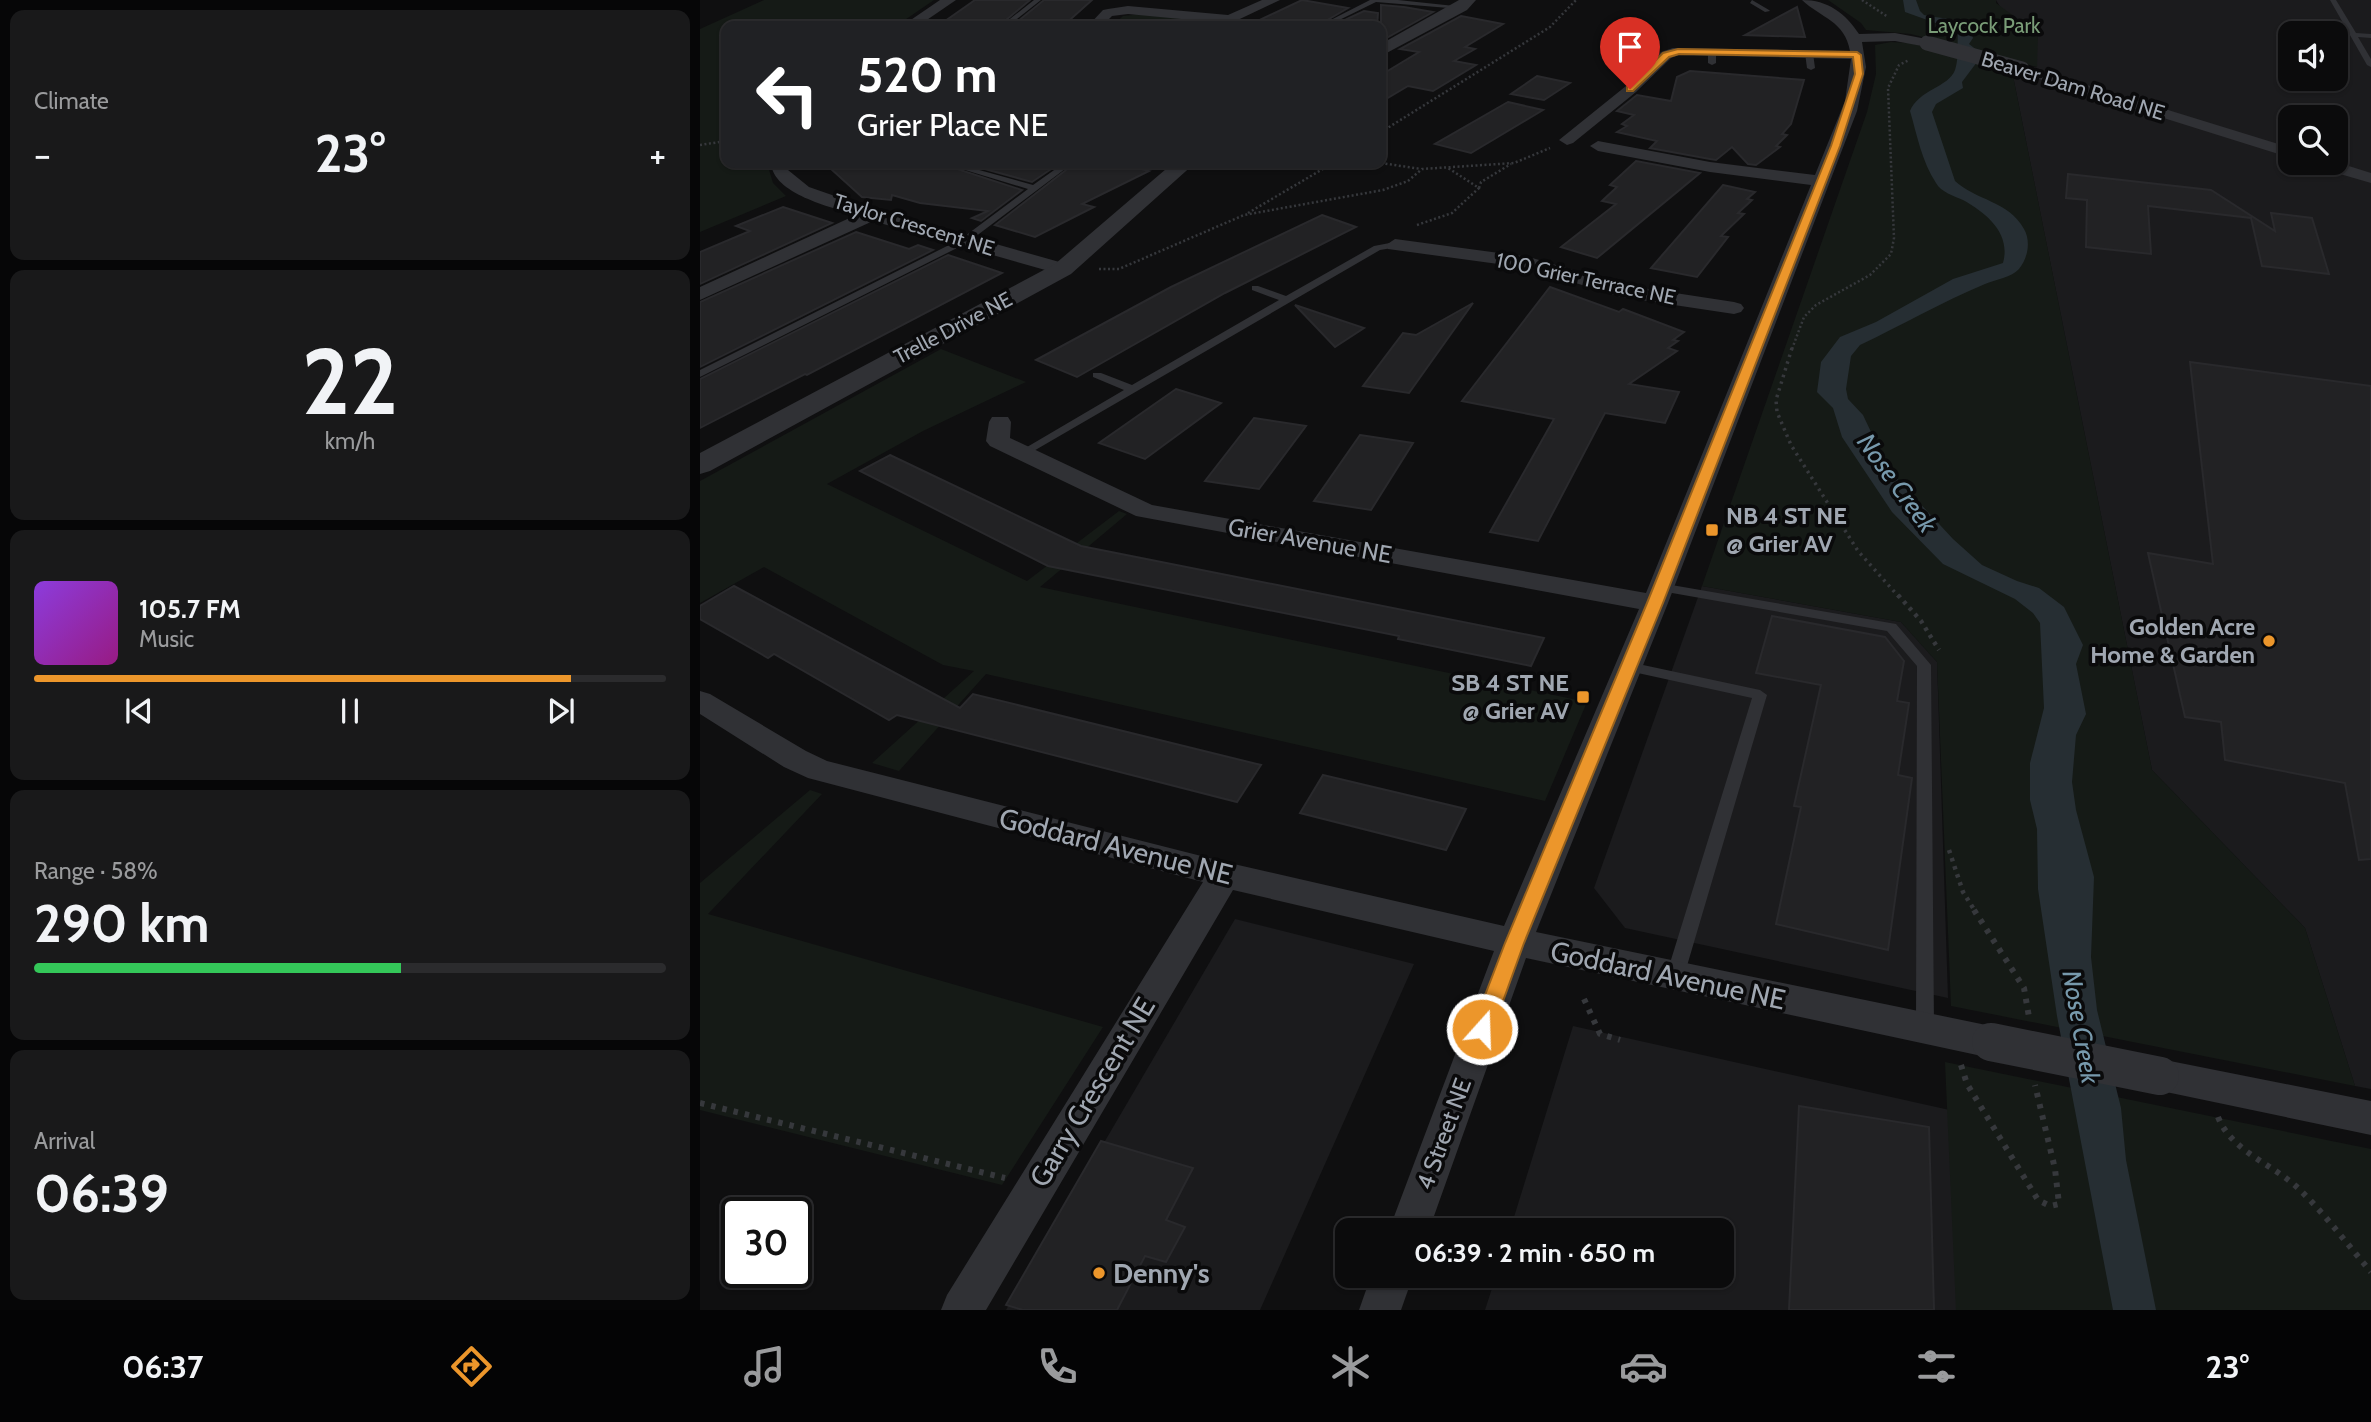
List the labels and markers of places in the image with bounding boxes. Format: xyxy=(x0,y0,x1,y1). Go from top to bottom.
pin xyxy=(1600,17,1660,89)
place label: NB 4 ST NE @ Grier AV xyxy=(1726,501,1847,558)
marker: NB 4 ST NE @ Grier AV xyxy=(1704,522,1720,538)
place label: Golden Acre Home & Garden xyxy=(2090,612,2255,669)
marker: Golden Acre Home & Garden xyxy=(2261,633,2277,649)
place label: SB 4 ST NE @ Grier AV xyxy=(1451,668,1569,725)
marker: SB 4 ST NE @ Grier AV xyxy=(1575,689,1591,705)
place label: Denny's xyxy=(1113,1256,1210,1290)
marker: Denny's xyxy=(1091,1265,1107,1281)

